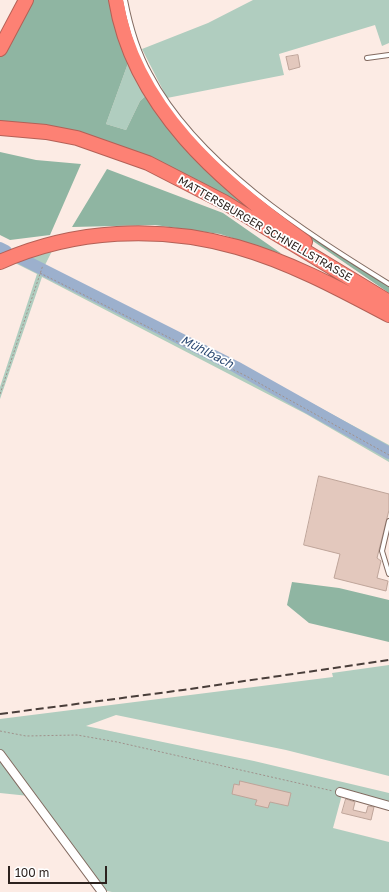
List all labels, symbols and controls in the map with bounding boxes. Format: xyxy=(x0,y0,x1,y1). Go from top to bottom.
street label: MATTERSBURGER SCHNELLSTRASSE xyxy=(176,174,354,284)
water label: Mühlbach xyxy=(178,333,236,371)
scale bar xyxy=(10,858,109,884)
text: 100 m xyxy=(15,865,49,880)

